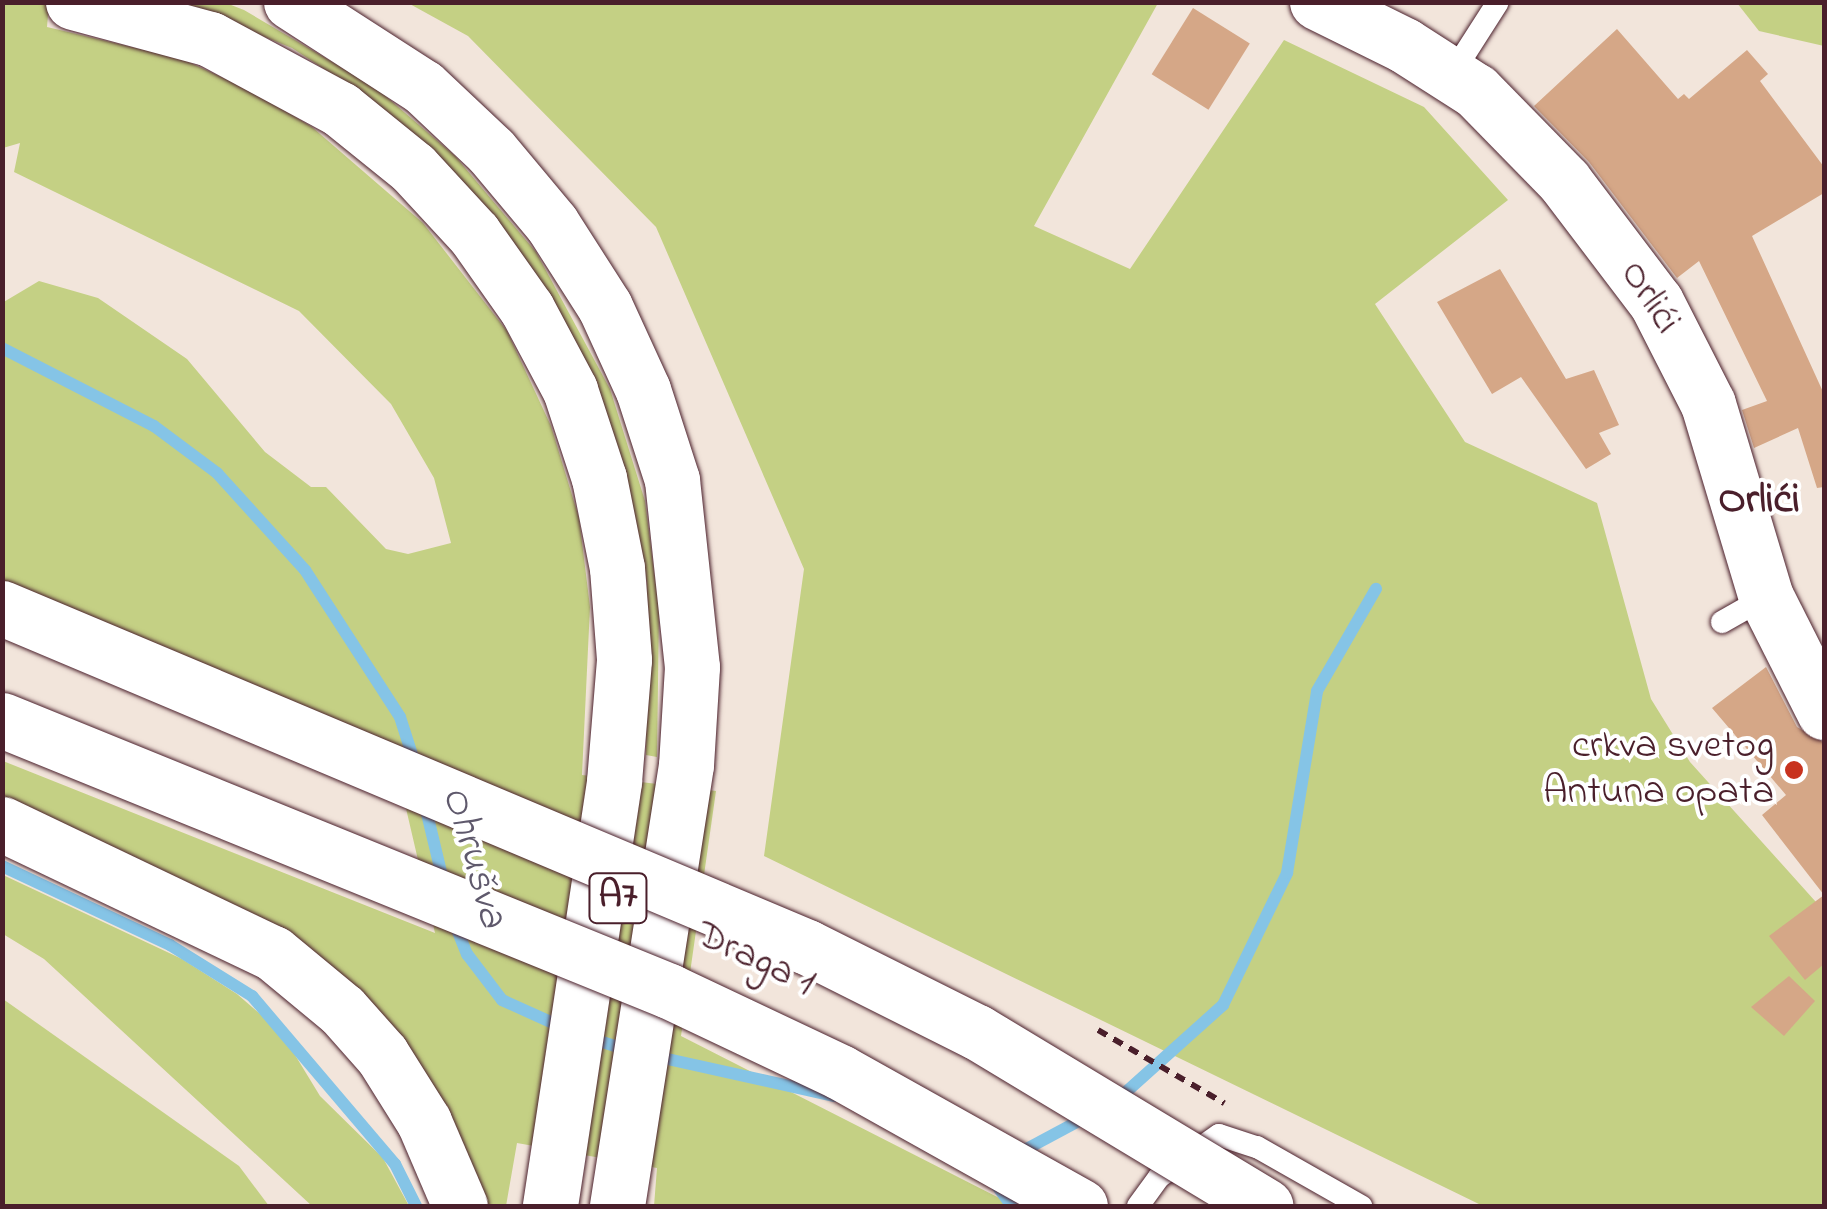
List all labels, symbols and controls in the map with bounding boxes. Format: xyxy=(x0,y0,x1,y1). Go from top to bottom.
street label: Orlići xyxy=(1608,252,1690,344)
district label: Orlići xyxy=(1718,476,1800,526)
place label: crkva svetog Antuna opata xyxy=(1543,723,1774,817)
marker: crkva svetog Antuna opata xyxy=(1783,759,1805,781)
water label: Ohrušva xyxy=(429,780,517,934)
road number: A7 xyxy=(588,865,648,931)
street label: Draga 1 xyxy=(688,912,822,1008)

